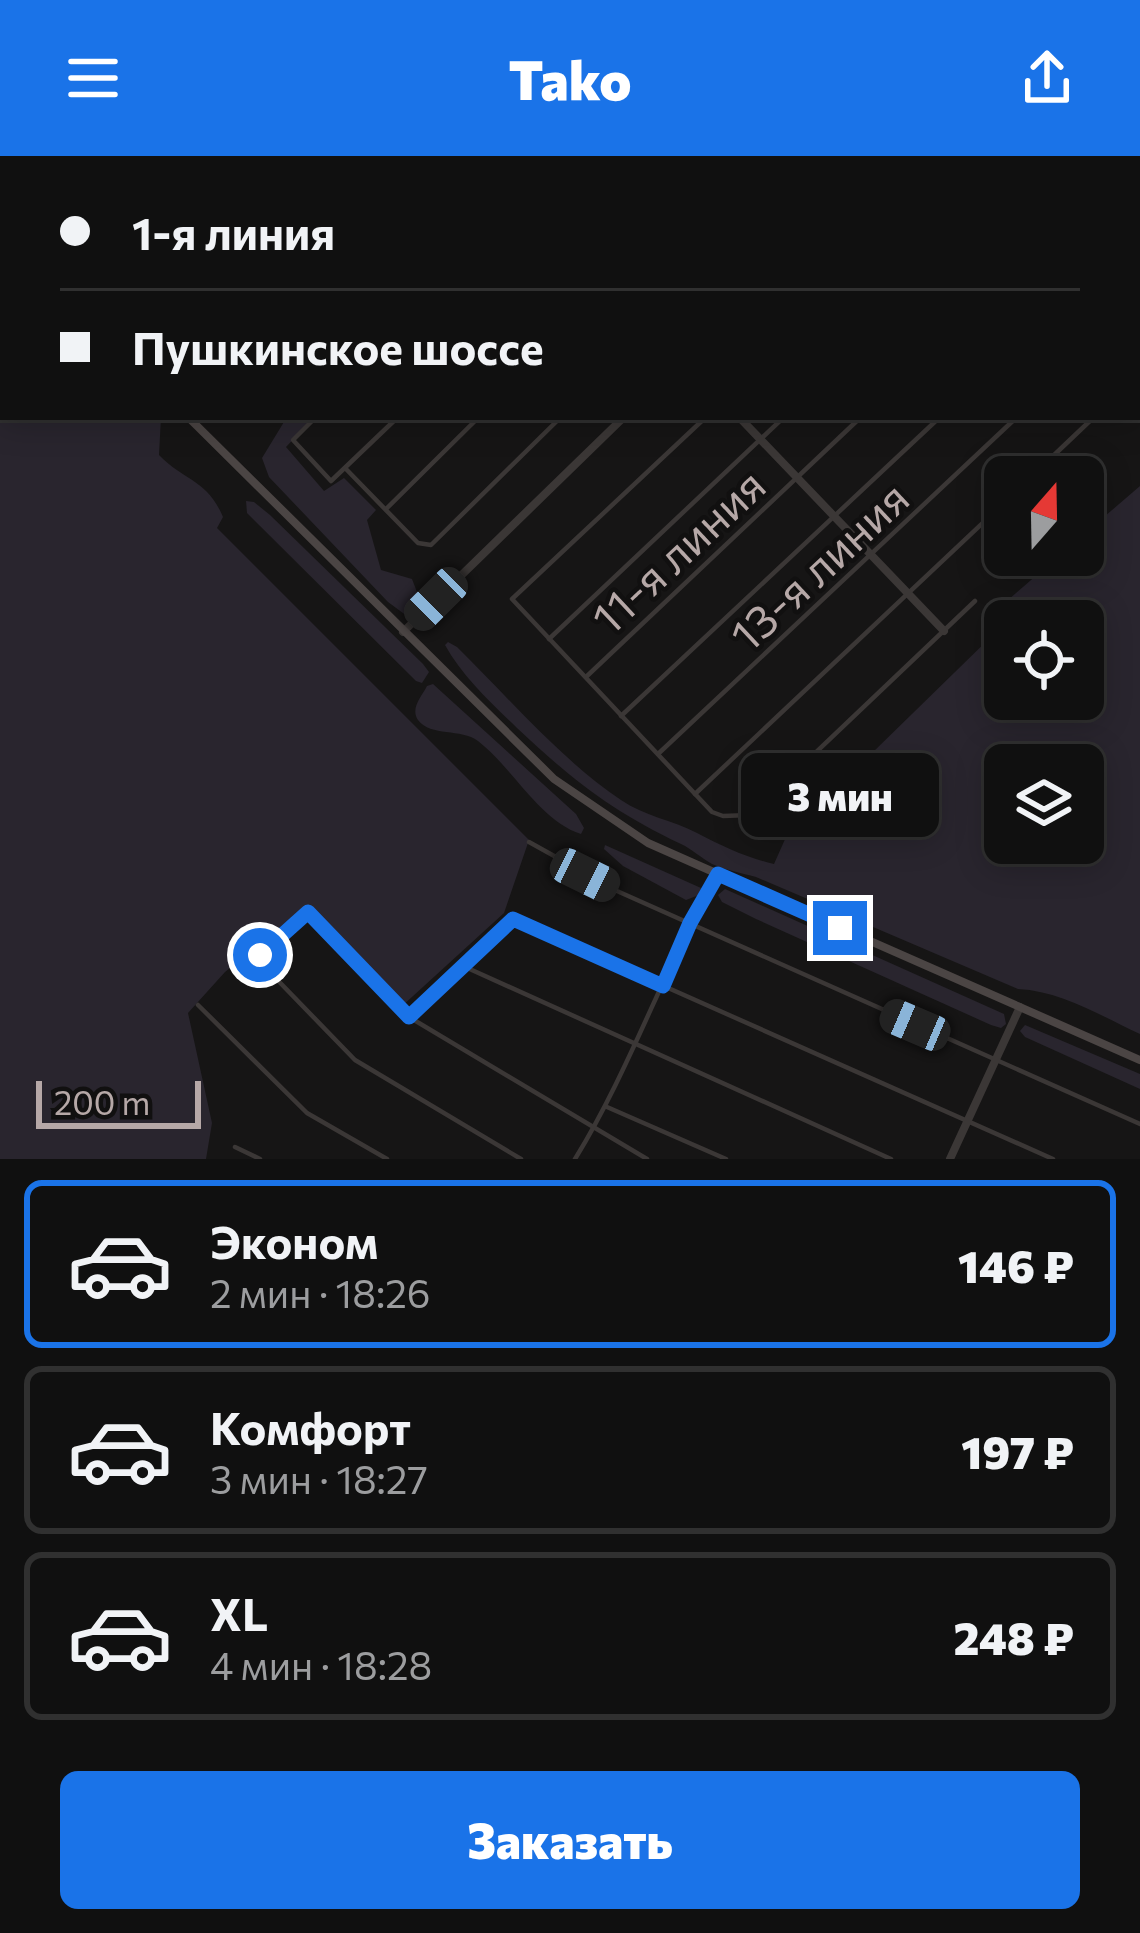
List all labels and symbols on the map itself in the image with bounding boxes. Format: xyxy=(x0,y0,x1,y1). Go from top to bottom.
street label: 11-я линия xyxy=(579,456,775,644)
north arrow xyxy=(984,456,1104,576)
street label: 13-я линия xyxy=(718,469,918,661)
car xyxy=(398,561,474,637)
callout: 3 мин xyxy=(741,754,939,838)
car xyxy=(545,843,625,907)
route end xyxy=(813,901,867,955)
route start xyxy=(233,928,287,982)
car xyxy=(875,994,955,1056)
scale bar xyxy=(36,1075,201,1128)

